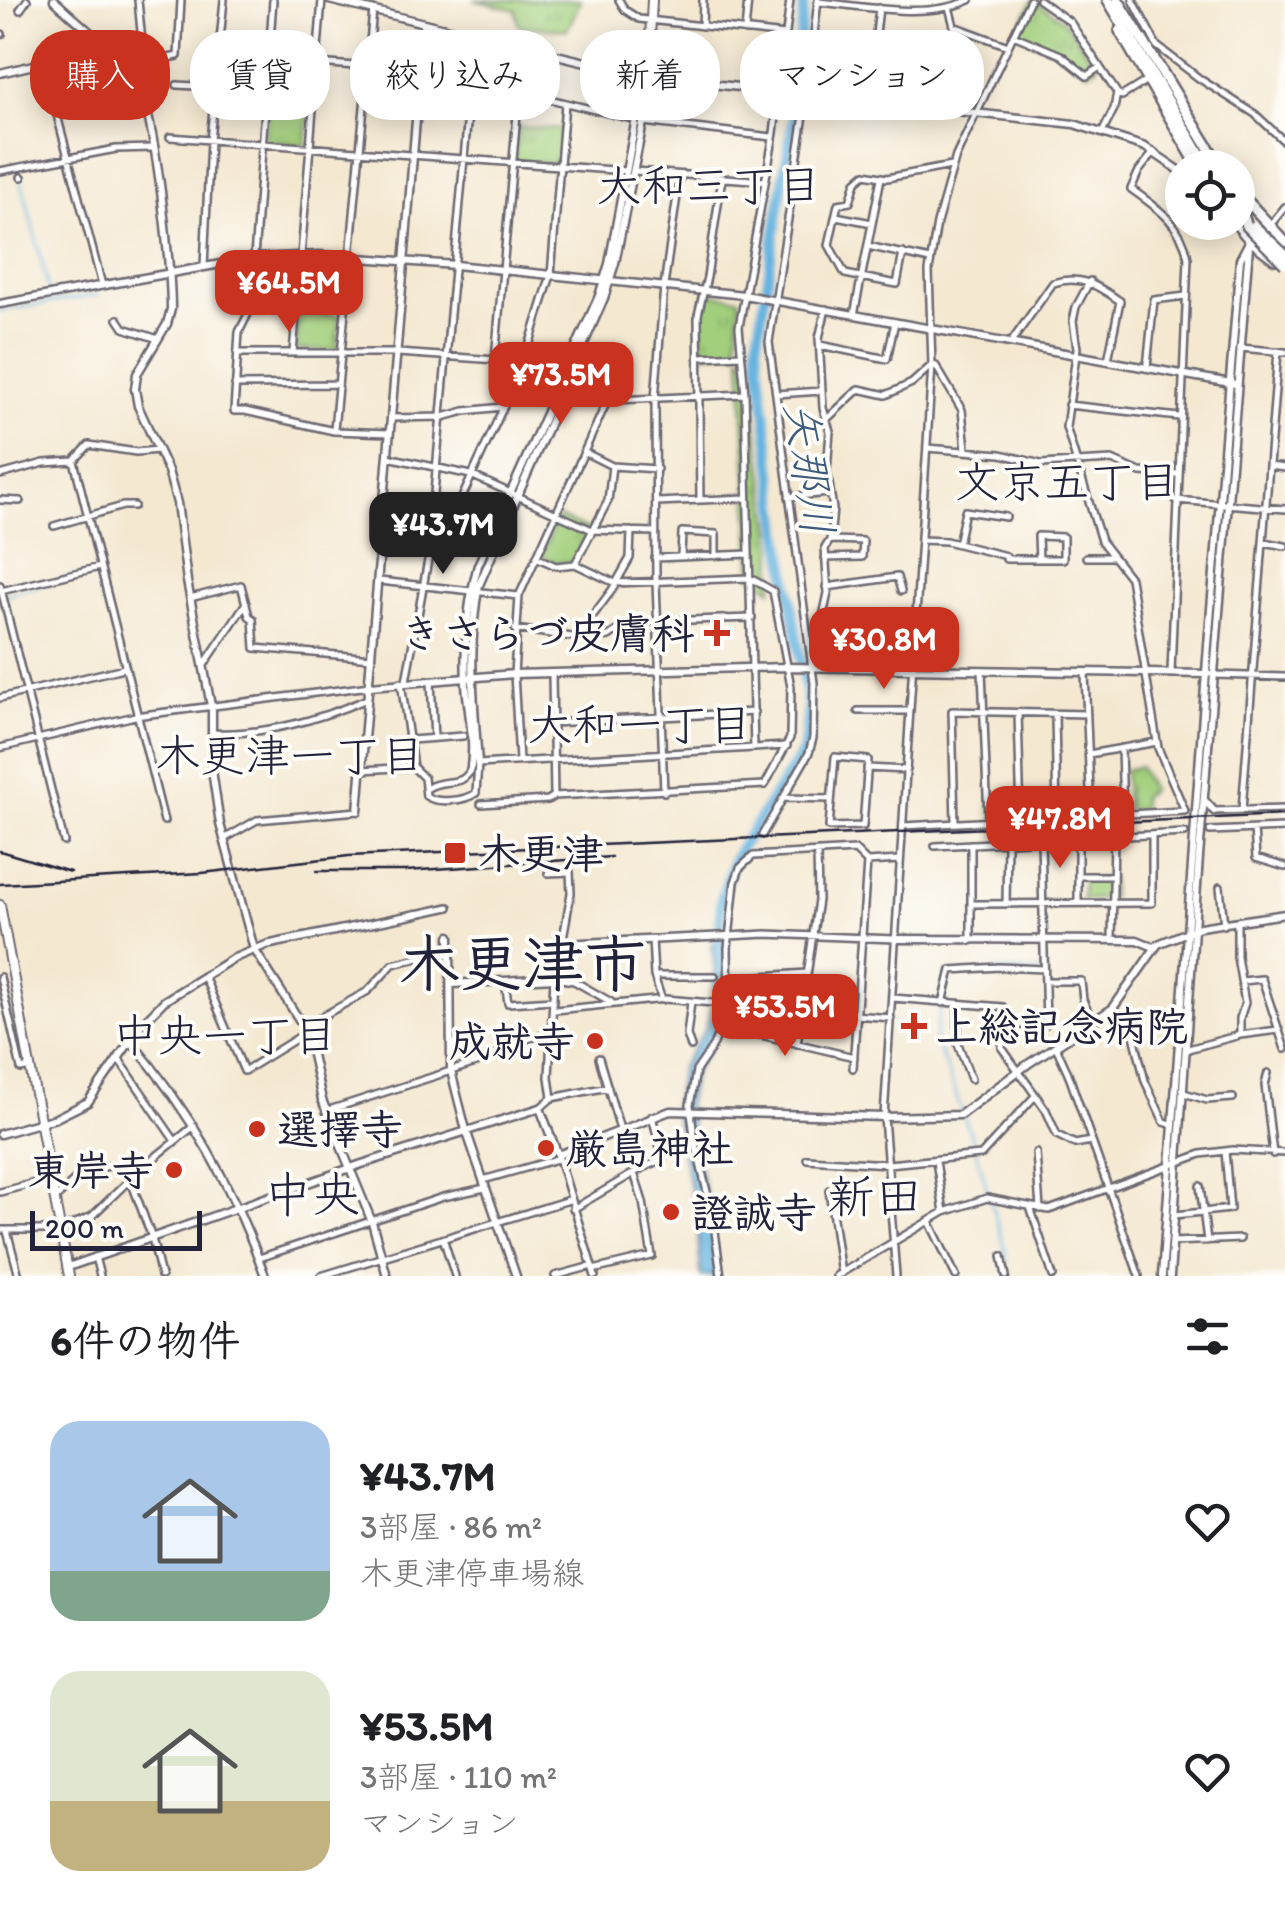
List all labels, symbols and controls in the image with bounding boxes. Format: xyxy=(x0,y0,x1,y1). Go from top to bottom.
chip: 購入 xyxy=(30,30,170,120)
chip: 賃貸 xyxy=(190,30,330,120)
chip: 絞り込み xyxy=(350,30,560,120)
chip: 新着 xyxy=(580,30,720,120)
chip: マンション xyxy=(740,30,984,120)
map controls xyxy=(1165,150,1255,240)
button: locate xyxy=(1165,150,1255,240)
district label: 大和三丁目 xyxy=(596,158,822,212)
pin: ¥64.5M xyxy=(208,250,370,335)
text: ¥64.5M xyxy=(237,263,341,301)
pin: ¥73.5M xyxy=(480,342,642,427)
text: ¥73.5M xyxy=(510,355,612,393)
water label: 矢那川 xyxy=(774,397,846,539)
district label: 文京五丁目 xyxy=(954,454,1180,508)
pin: ¥43.7M xyxy=(362,492,524,577)
text: ¥43.7M xyxy=(391,505,495,543)
pin: ¥30.8M xyxy=(803,607,965,692)
place label: きさらづ皮膚科 xyxy=(400,608,695,659)
marker: きさらづ皮膚科 xyxy=(704,620,730,646)
text: ¥30.8M xyxy=(831,620,937,658)
district label: 大和一丁目 xyxy=(527,697,753,751)
district label: 木更津一丁目 xyxy=(155,728,425,782)
pin: ¥47.8M xyxy=(979,786,1141,871)
text: ¥47.8M xyxy=(1008,799,1112,837)
place label: 木更津 xyxy=(478,828,604,879)
marker: 木更津 xyxy=(442,840,468,866)
district label: 木更津市 xyxy=(398,926,646,1001)
pin: ¥53.5M xyxy=(704,974,866,1059)
text: ¥53.5M xyxy=(734,987,836,1025)
place label: 上総記念病院 xyxy=(936,1001,1188,1052)
district label: 中央一丁目 xyxy=(112,1008,338,1062)
marker: 上総記念病院 xyxy=(901,1013,927,1039)
place label: 成就寺 xyxy=(449,1016,575,1067)
marker: 成就寺 xyxy=(584,1030,606,1052)
place label: 選擇寺 xyxy=(277,1104,403,1155)
marker: 選擇寺 xyxy=(246,1118,268,1140)
place label: 厳島神社 xyxy=(566,1123,734,1174)
marker: 厳島神社 xyxy=(535,1137,557,1159)
place label: 東岸寺 xyxy=(28,1145,154,1196)
marker: 東岸寺 xyxy=(163,1159,185,1181)
district label: 中央 xyxy=(264,1165,360,1223)
district label: 新田 xyxy=(827,1167,923,1225)
place label: 證誠寺 xyxy=(691,1187,817,1238)
marker: 證誠寺 xyxy=(660,1201,682,1223)
scale bar xyxy=(30,1206,202,1250)
text: 200 m xyxy=(45,1211,124,1245)
icon: filters xyxy=(1180,1309,1235,1364)
text: 6件の物件 xyxy=(50,1315,240,1366)
text: ¥43.7M xyxy=(360,1450,496,1501)
icon: home xyxy=(130,1461,250,1581)
icon: heart xyxy=(1180,1494,1235,1549)
text: 3部屋 · 86 m² xyxy=(360,1508,542,1546)
text: 木更津停車場線 xyxy=(360,1554,584,1592)
text: ¥53.5M xyxy=(360,1700,494,1751)
icon: home xyxy=(130,1711,250,1831)
icon: heart xyxy=(1180,1744,1235,1799)
text: 3部屋 · 110 m² xyxy=(360,1758,557,1796)
text: マンション xyxy=(360,1804,519,1842)

